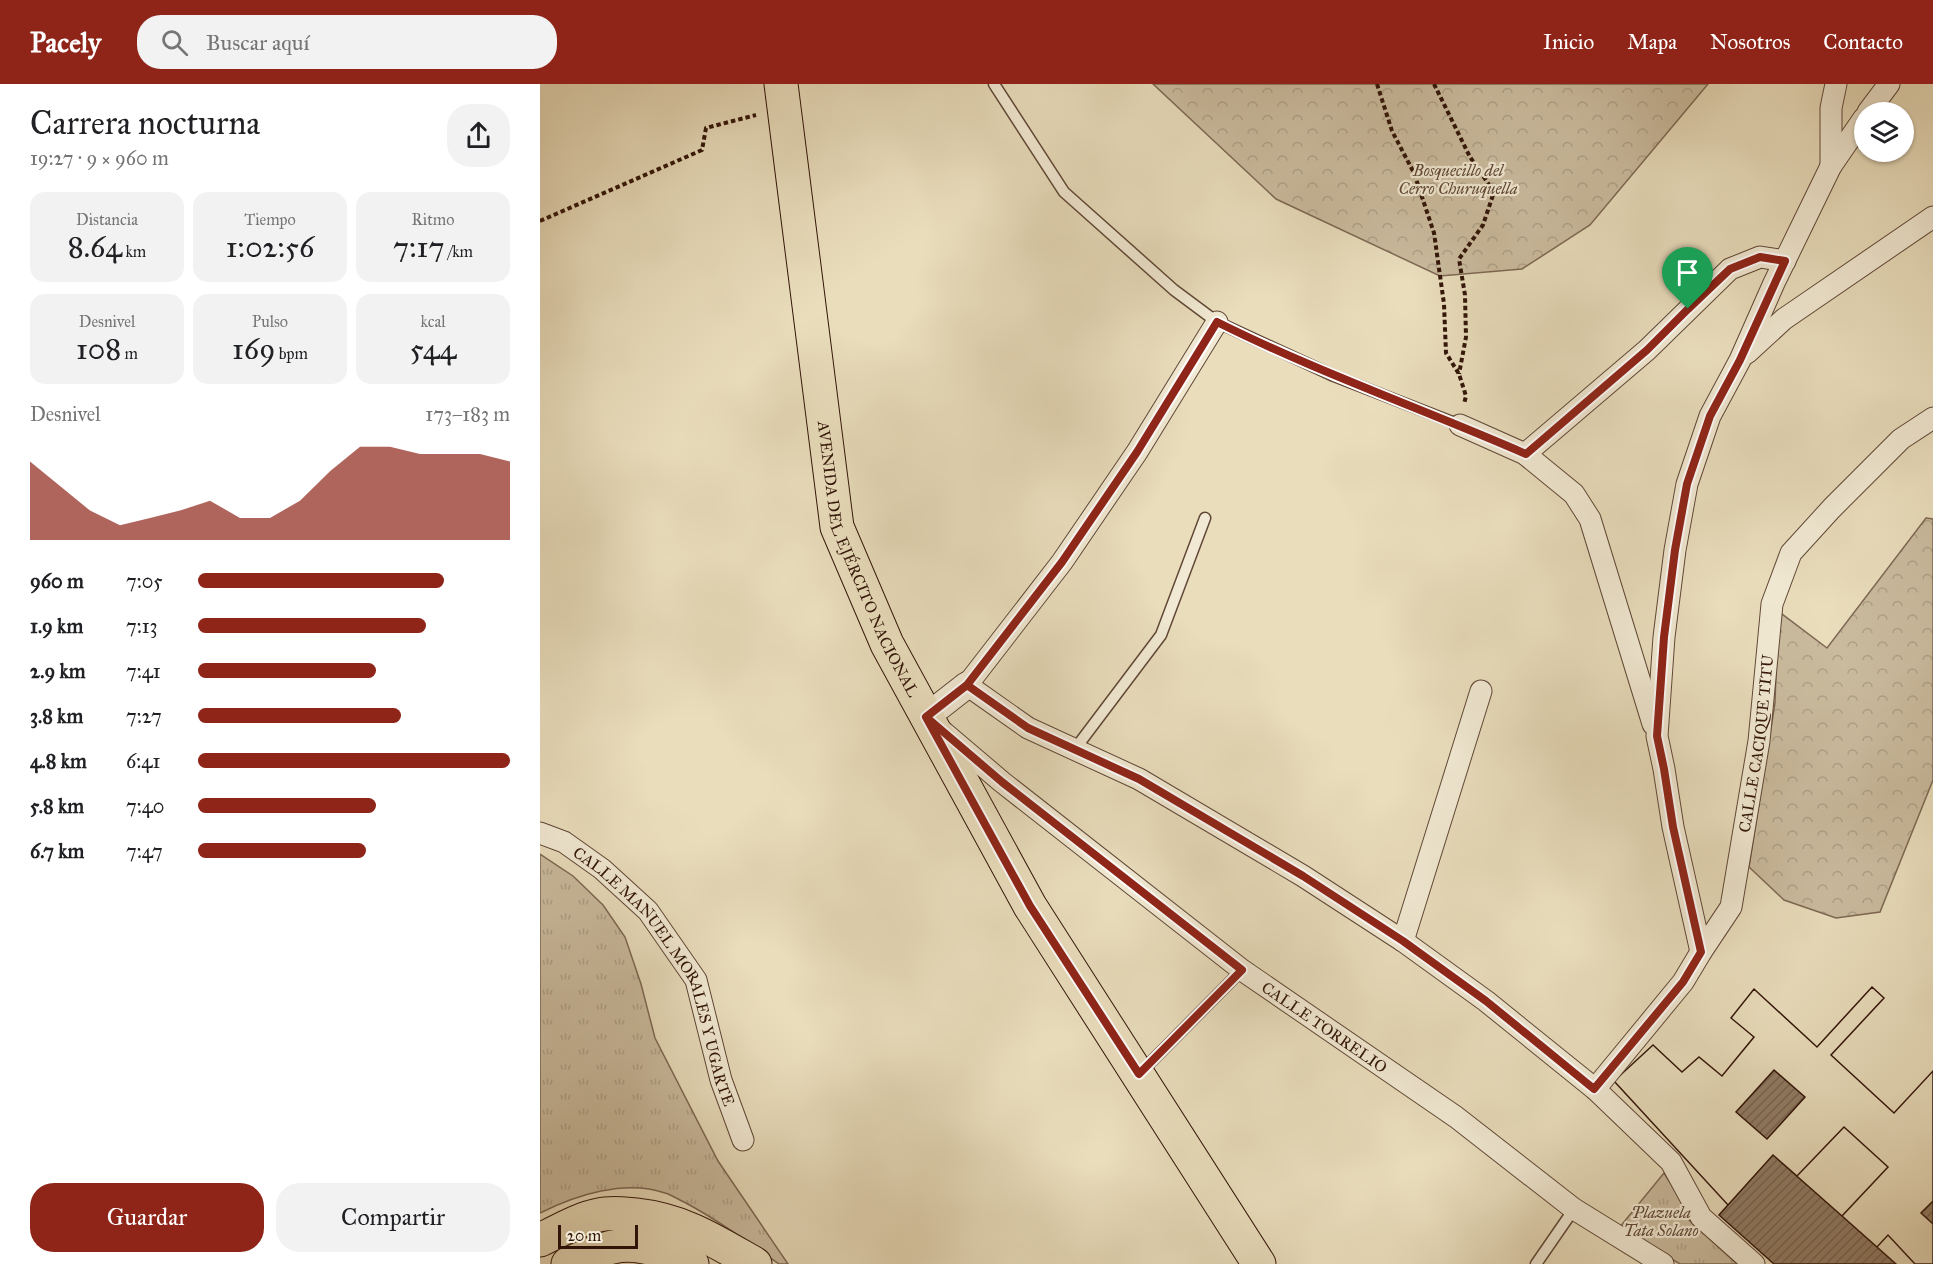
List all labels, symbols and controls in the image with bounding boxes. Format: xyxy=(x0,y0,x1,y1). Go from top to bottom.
search box xyxy=(137,15,557,69)
text: Pacely xyxy=(30,25,101,60)
icon: search xyxy=(158,26,191,59)
text: Buscar aquí xyxy=(206,29,310,56)
text: Inicio xyxy=(1543,29,1594,55)
text: Mapa xyxy=(1627,29,1677,55)
text: Nosotros xyxy=(1710,29,1790,55)
text: Contacto xyxy=(1823,29,1903,55)
map controls xyxy=(1854,102,1914,162)
button: layers xyxy=(1854,102,1914,162)
text: Carrera nocturna xyxy=(30,103,260,143)
button: share xyxy=(447,104,510,167)
text: 19:27 · 9 × 960 m xyxy=(30,146,169,170)
park label: Bosquecillo del Cerro Churuquella xyxy=(1399,161,1518,198)
text: Distancia xyxy=(76,210,138,229)
text: Tiempo xyxy=(244,210,296,229)
text: Ritmo xyxy=(412,210,454,229)
text: 8.64 xyxy=(68,229,122,265)
text: 1:02:56 xyxy=(226,229,314,265)
text: 7:17 xyxy=(393,229,444,265)
text: km xyxy=(122,242,146,261)
text: /km xyxy=(444,242,473,261)
pin xyxy=(1662,247,1713,309)
icon: arrive xyxy=(1671,256,1704,289)
text: Desnivel xyxy=(79,312,135,331)
text: Pulso xyxy=(252,312,288,331)
text: kcal xyxy=(420,312,446,331)
text: 108 xyxy=(76,331,121,367)
text: 169 xyxy=(232,331,275,367)
text: 544 xyxy=(410,331,456,367)
text: m xyxy=(121,344,138,363)
text: bpm xyxy=(275,344,308,363)
text: Desnivel xyxy=(30,402,101,426)
text: 173–183 m xyxy=(425,402,510,426)
street label: AVENIDA DEL EJÉRCITO NACIONAL xyxy=(814,419,923,700)
text: 960 m xyxy=(30,569,84,593)
text: 7:05 xyxy=(126,569,163,593)
text: 1.9 km xyxy=(30,614,83,638)
text: 7:13 xyxy=(126,614,158,638)
street label: CALLE CACIQUE TITU xyxy=(1734,653,1777,834)
text: 2.9 km xyxy=(30,659,86,683)
text: 7:41 xyxy=(126,659,161,683)
text: 3.8 km xyxy=(30,704,83,728)
text: 7:27 xyxy=(126,704,162,728)
text: 4.8 km xyxy=(30,749,87,773)
text: 6:41 xyxy=(126,749,160,773)
text: 5.8 km xyxy=(30,794,84,818)
text: 7:40 xyxy=(126,794,165,818)
text: 6.7 km xyxy=(30,839,84,863)
text: 7:47 xyxy=(126,839,163,863)
street label: CALLE MANUEL MORALES Y UGARTE xyxy=(570,842,739,1108)
street label: CALLE TORRELIO xyxy=(1258,977,1391,1077)
button: Guardar xyxy=(30,1183,264,1252)
button: Compartir xyxy=(276,1183,510,1252)
park label: Plazuela Tata Solano xyxy=(1624,1203,1698,1240)
scale bar xyxy=(558,1222,638,1250)
text: 20 m xyxy=(567,1226,601,1245)

